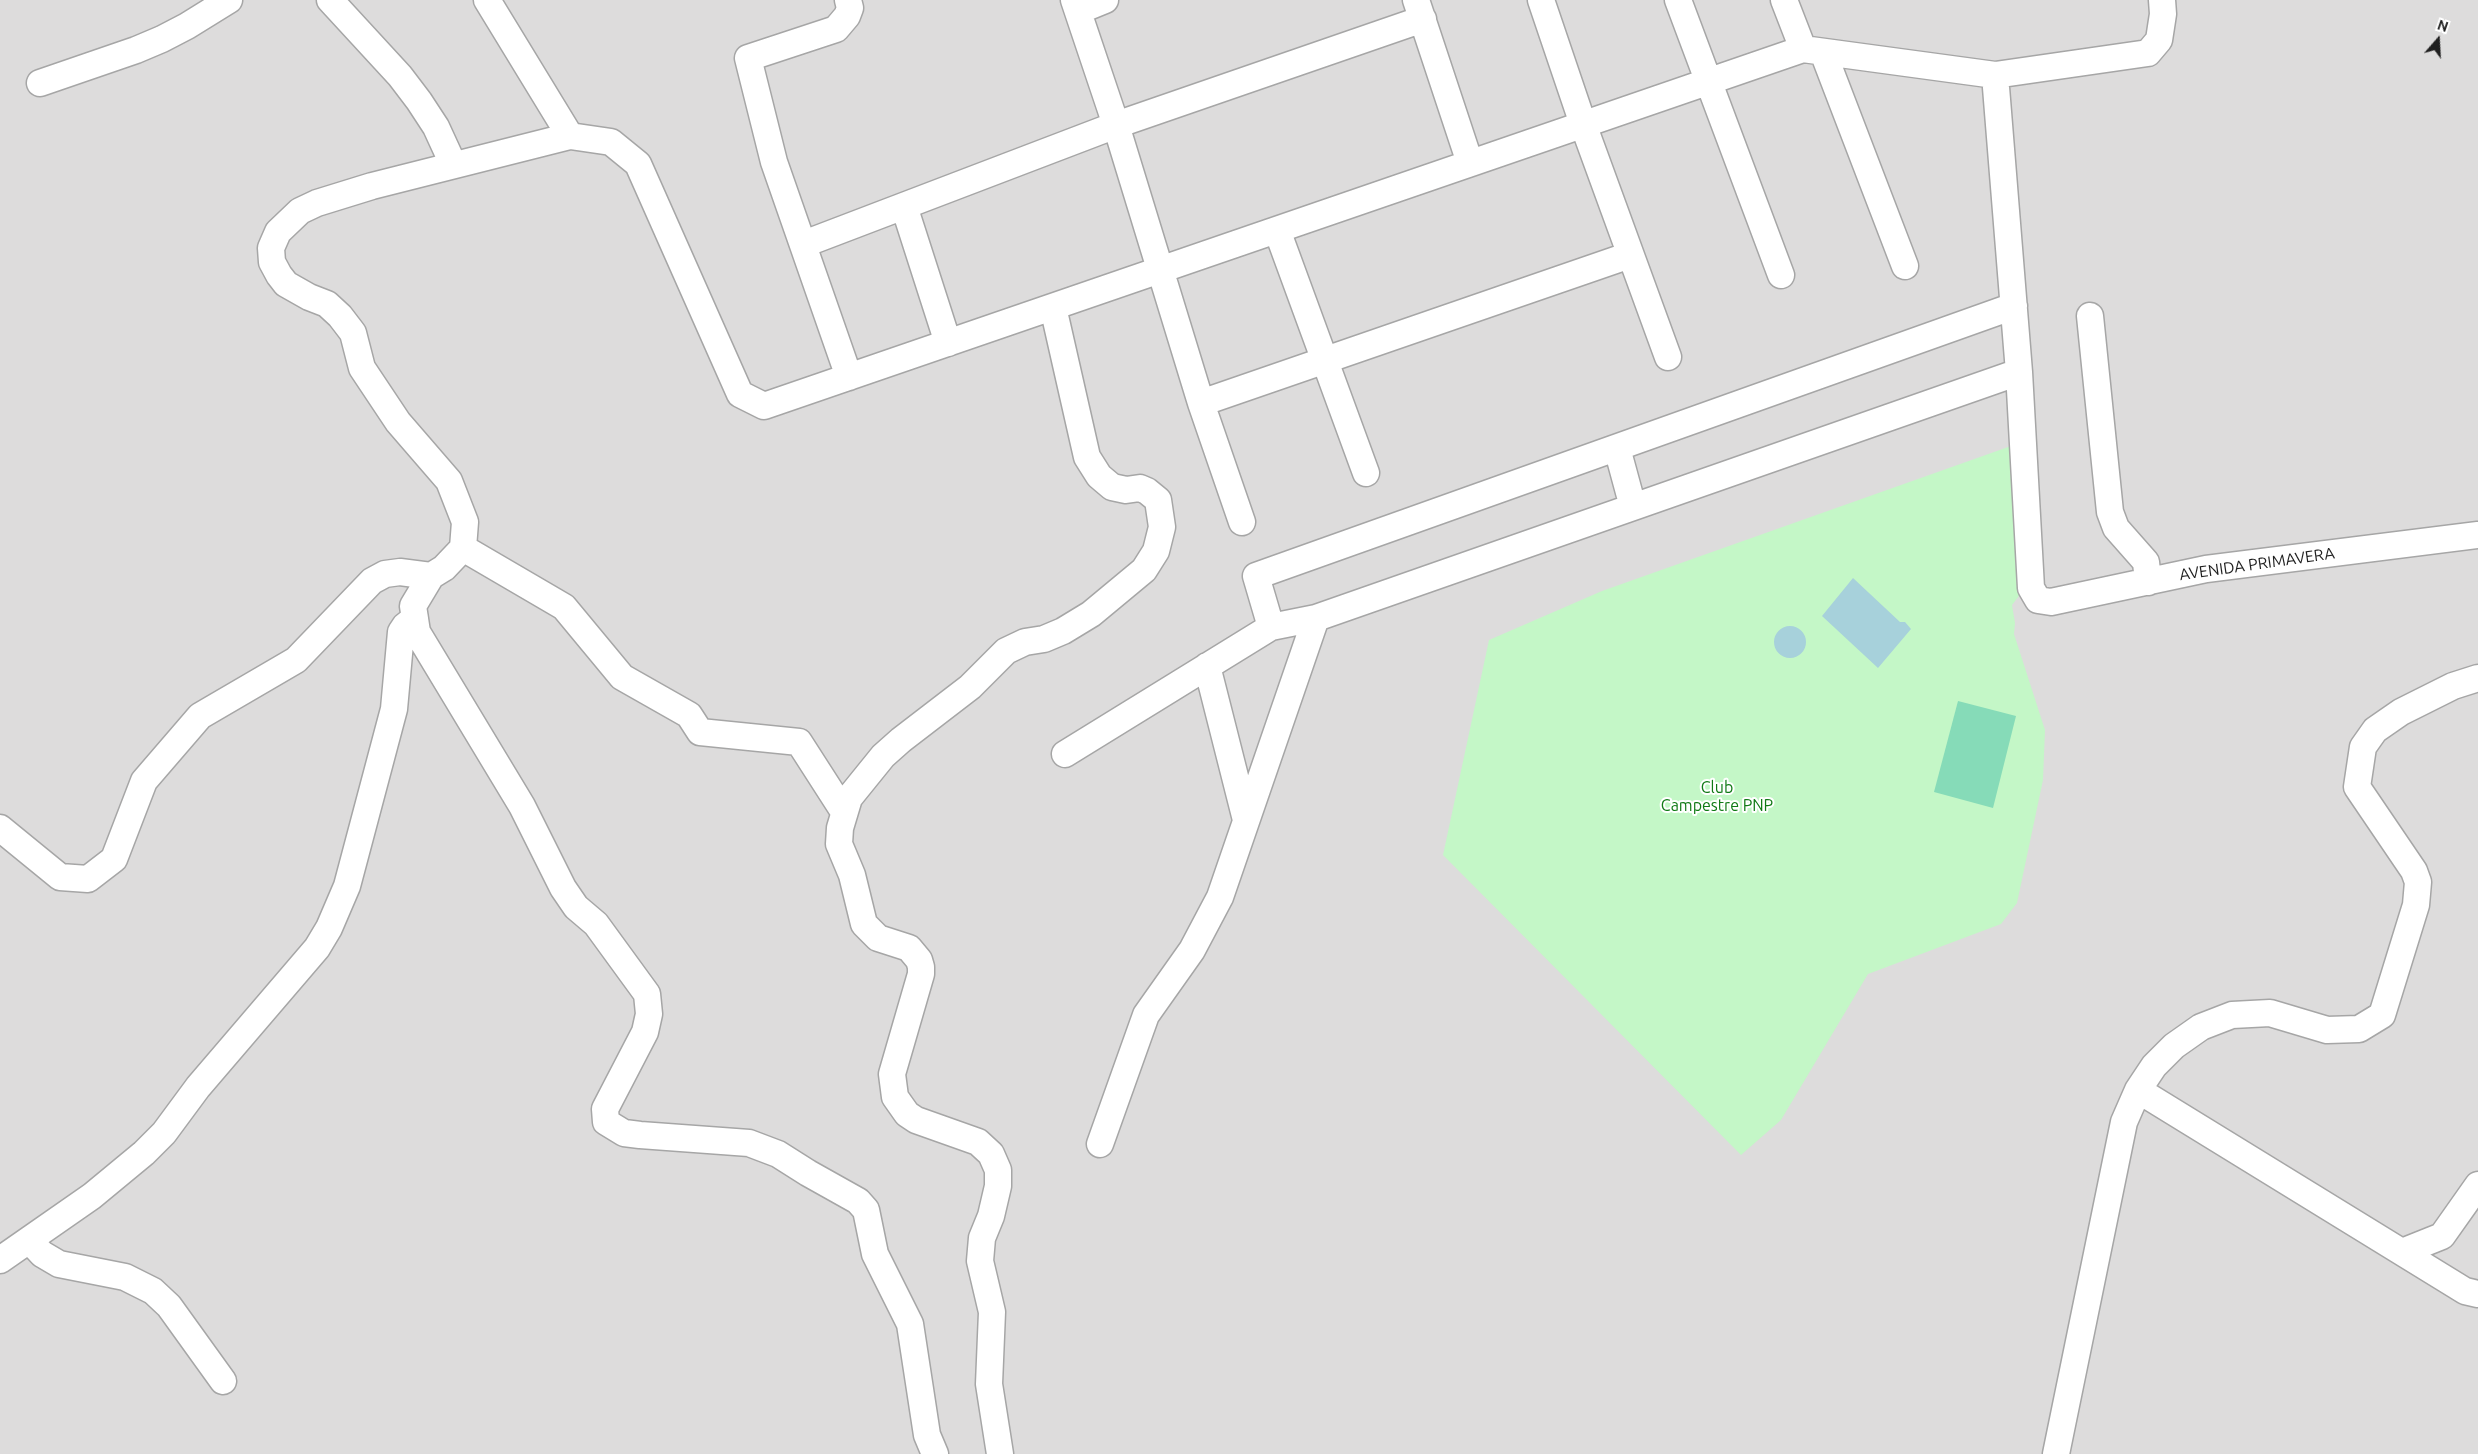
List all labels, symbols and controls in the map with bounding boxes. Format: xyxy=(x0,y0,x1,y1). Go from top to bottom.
north arrow xyxy=(2413,15,2463,65)
text: N xyxy=(2435,17,2450,35)
street label: AVENIDA PRIMAVERA xyxy=(2178,544,2336,584)
park label: Club Campestre PNP xyxy=(1661,778,1773,816)

